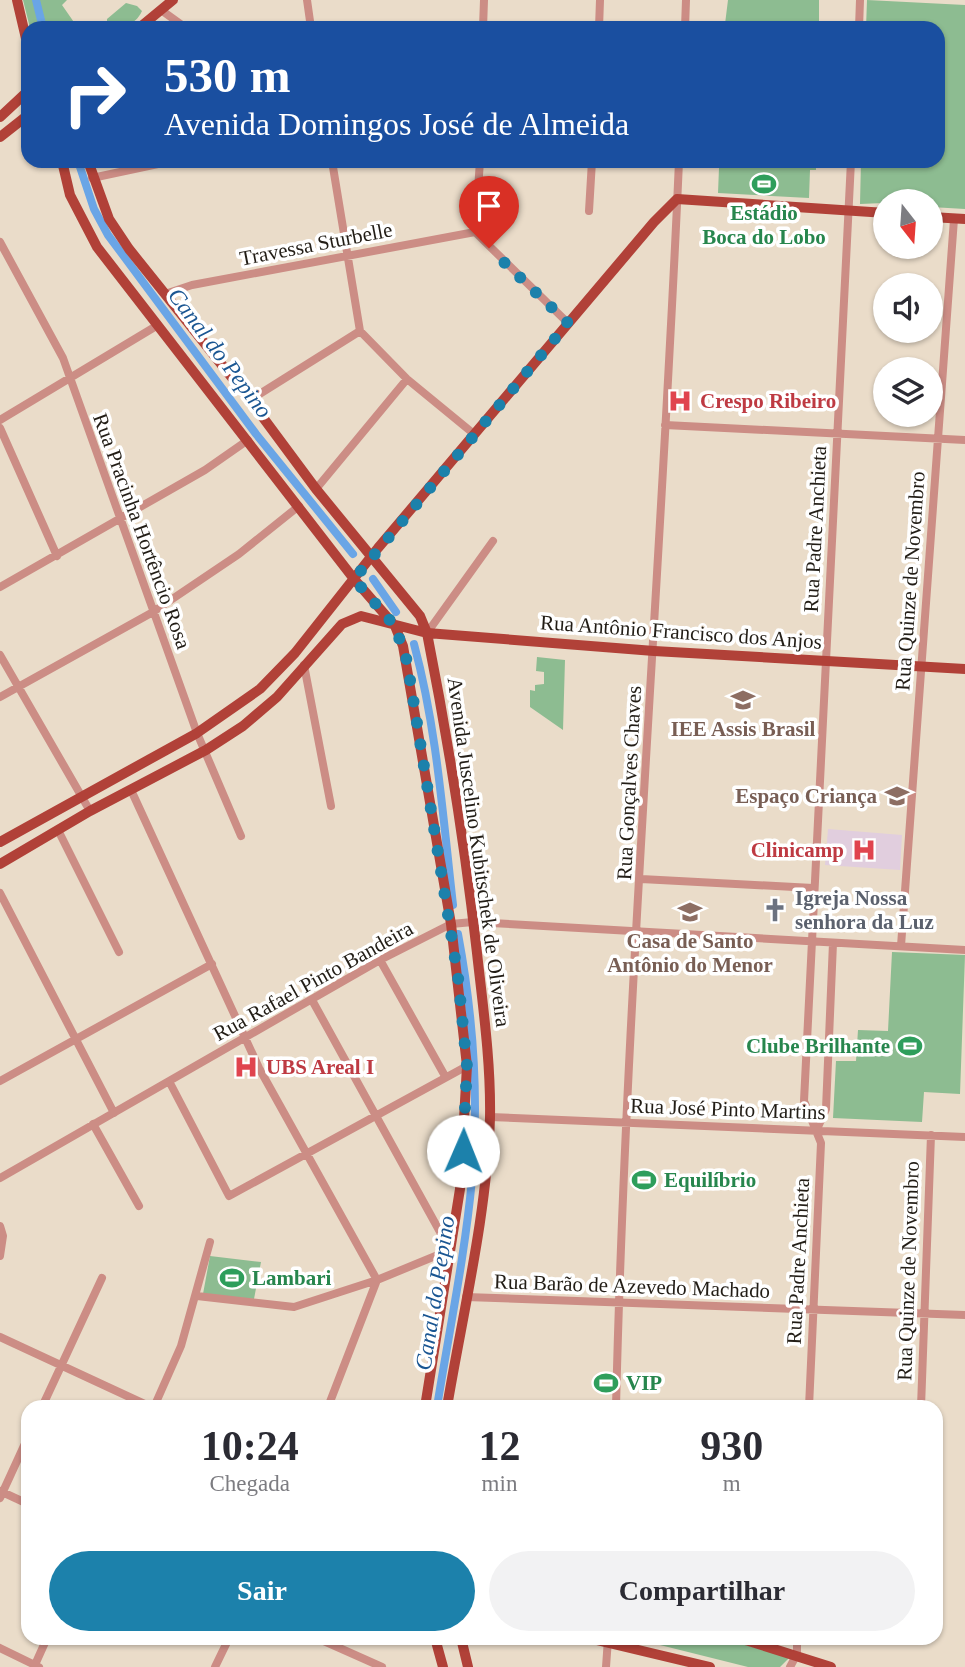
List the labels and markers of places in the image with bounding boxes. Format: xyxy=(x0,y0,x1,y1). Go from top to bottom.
sports icon: Estádio Boca do Lobo xyxy=(750,170,778,198)
pin xyxy=(459,176,519,248)
place label: Estádio Boca do Lobo xyxy=(702,201,826,249)
hospital icon: Crespo Ribeiro xyxy=(666,387,694,415)
place label: Crespo Ribeiro xyxy=(700,389,836,413)
school or university icon: IEE Assis Brasil xyxy=(729,686,757,714)
place label: IEE Assis Brasil xyxy=(671,717,816,741)
school or university icon: Espaço Criança xyxy=(883,782,911,810)
place label: Espaço Criança xyxy=(735,784,878,808)
hospital icon: Clinicamp xyxy=(850,836,878,864)
place label: Clinicamp xyxy=(751,838,844,862)
place label: Igreja Nossa senhora da Luz xyxy=(795,886,934,934)
church icon: Igreja Nossa senhora da Luz xyxy=(761,896,789,924)
school or university icon: Casa de Santo Antônio do Menor xyxy=(676,898,704,926)
place label: Casa de Santo Antônio do Menor xyxy=(607,929,773,977)
sports icon: Clube Brilhante xyxy=(896,1032,924,1060)
place label: Clube Brilhante xyxy=(746,1034,890,1058)
hospital icon: UBS Areal I xyxy=(232,1053,260,1081)
place label: UBS Areal I xyxy=(266,1055,374,1079)
sports icon: Equilíbrio xyxy=(630,1166,658,1194)
place label: Equilíbrio xyxy=(664,1168,756,1192)
sports icon: Lambari xyxy=(218,1264,246,1292)
place label: Lambari xyxy=(252,1266,332,1290)
sports icon: VIP xyxy=(592,1369,620,1397)
place label: VIP xyxy=(626,1371,662,1395)

